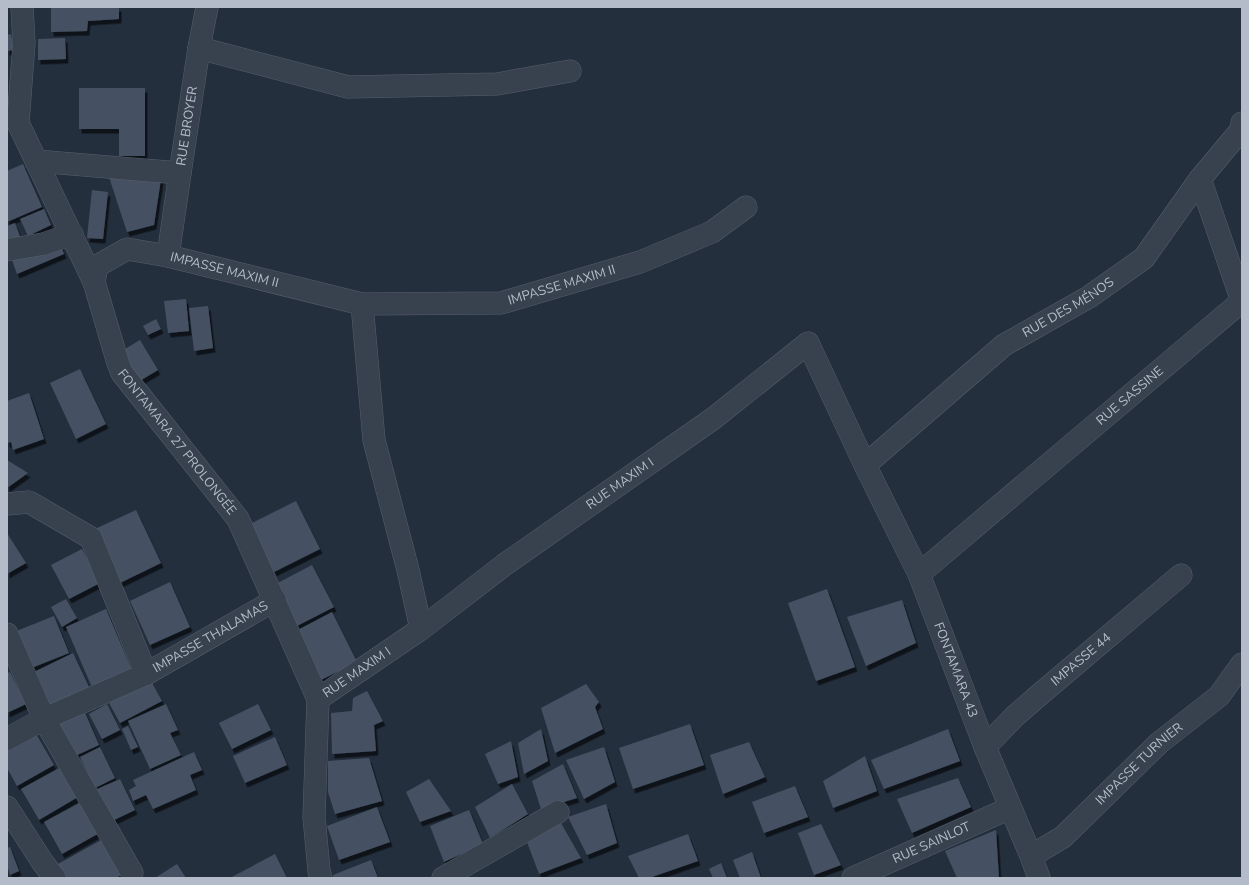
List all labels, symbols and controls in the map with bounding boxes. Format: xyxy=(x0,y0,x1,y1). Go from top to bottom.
street label: RUE BROYER xyxy=(172,85,202,167)
street label: IMPASSE MAXIM II xyxy=(168,248,281,292)
street label: IMPASSE MAXIM II xyxy=(506,261,618,309)
street label: RUE DES MÉNOS xyxy=(1019,273,1118,342)
street label: RUE SASSINE xyxy=(1092,362,1167,430)
street label: FONTAMARA 27 PROLONGÉE xyxy=(113,365,240,519)
street label: RUE MAXIM I xyxy=(583,454,658,514)
street label: IMPASSE THALAMAS xyxy=(150,597,272,677)
street label: FONTAMARA 43 xyxy=(929,620,982,720)
street label: IMPASSE 44 xyxy=(1047,629,1115,690)
street label: RUE MAXIM I xyxy=(319,643,395,702)
street label: IMPASSE TURNIER xyxy=(1092,718,1187,809)
street label: RUE SAINLOT xyxy=(890,818,973,868)

